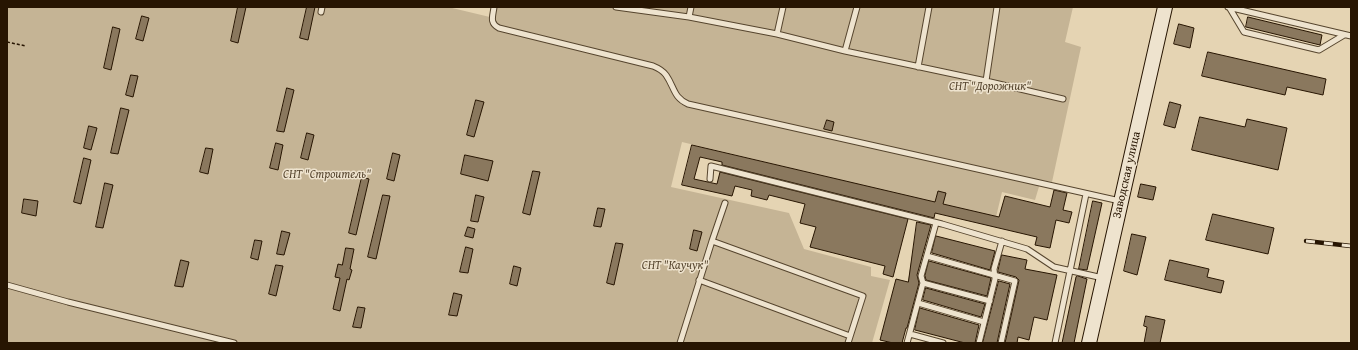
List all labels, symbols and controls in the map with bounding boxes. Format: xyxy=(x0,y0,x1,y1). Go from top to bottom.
park label: СНТ "Дорожник" xyxy=(949,80,1031,94)
street label: Заводская улица xyxy=(1110,130,1144,220)
park label: СНТ "Строитель" xyxy=(283,168,371,182)
park label: СНТ "Каучук" xyxy=(642,259,708,273)

